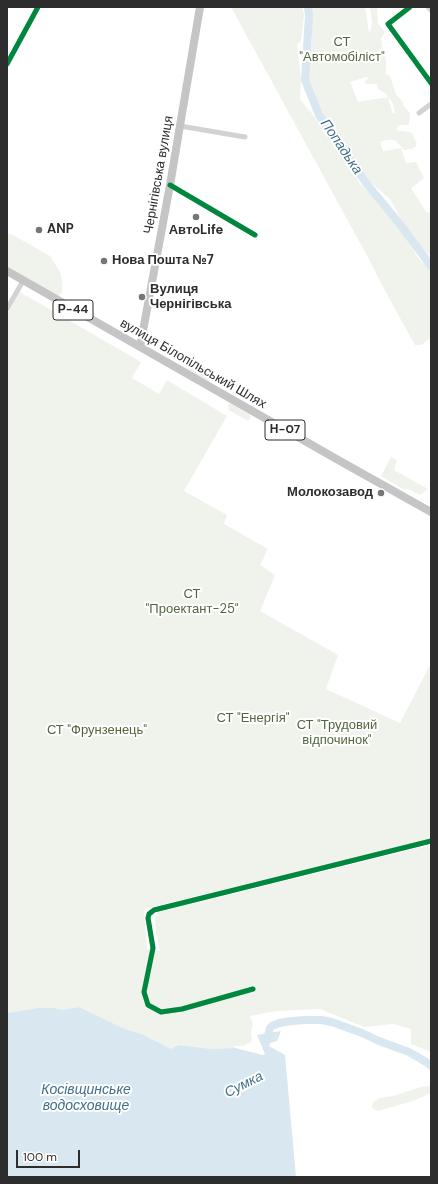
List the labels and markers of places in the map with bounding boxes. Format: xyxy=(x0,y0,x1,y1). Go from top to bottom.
marker: АвтоLife xyxy=(191,212,201,222)
place label: ANP xyxy=(47,222,74,238)
place label: АвтоLife xyxy=(169,223,223,239)
marker: ANP xyxy=(34,225,44,235)
place label: Нова Пошта №7 xyxy=(112,253,214,269)
marker: Нова Пошта №7 xyxy=(99,256,109,266)
place label: Вулиця Чернігівська xyxy=(150,282,231,313)
marker: Вулиця Чернігівська xyxy=(137,292,147,302)
place label: Молокозавод xyxy=(287,485,373,501)
marker: Молокозавод xyxy=(376,488,386,498)

